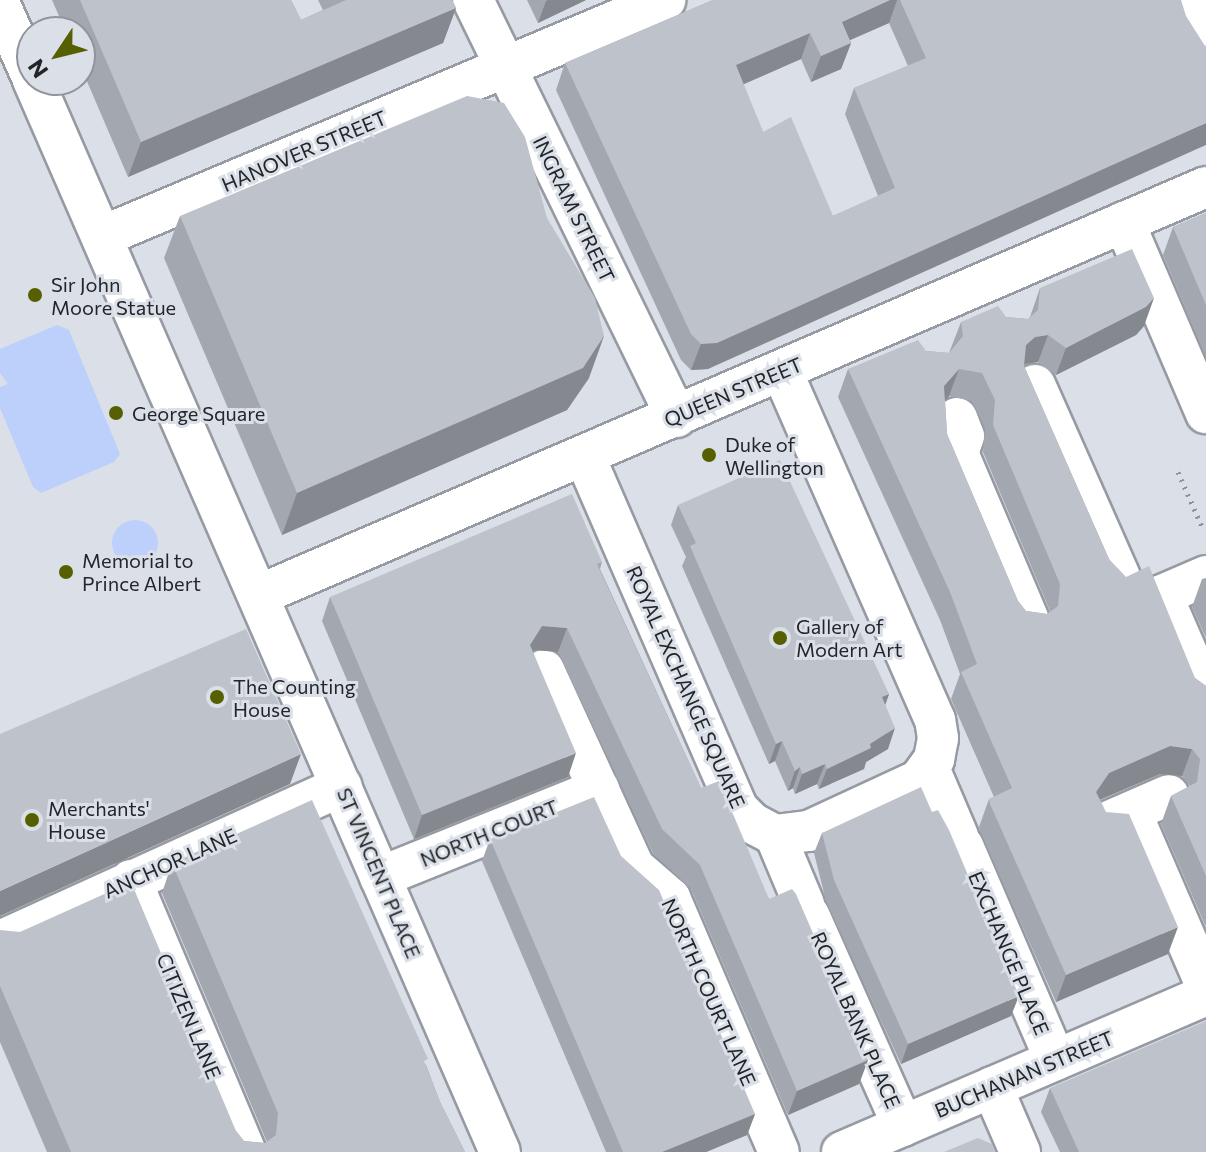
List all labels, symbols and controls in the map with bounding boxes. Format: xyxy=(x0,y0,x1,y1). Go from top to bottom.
north arrow xyxy=(16,16,96,96)
text: N xyxy=(22,54,53,83)
street label: HANOVER STREET xyxy=(218,105,390,197)
street label: INGRAM STREET xyxy=(528,132,620,286)
place label: Sir John Moore Statue xyxy=(51,272,176,319)
marker: Sir John Moore Statue xyxy=(26,286,44,304)
street label: QUEEN STREET xyxy=(660,352,806,432)
place label: George Square xyxy=(132,401,265,425)
marker: George Square xyxy=(107,404,125,422)
place label: Duke of Wellington xyxy=(725,432,824,479)
marker: Duke of Wellington xyxy=(700,446,718,464)
place label: Memorial to Prince Albert xyxy=(82,548,201,595)
street label: ROYAL EXCHANGE SQUARE xyxy=(622,562,750,812)
marker: Memorial to Prince Albert xyxy=(57,563,75,581)
place label: Gallery of Modern Art xyxy=(796,614,902,661)
marker: Gallery of Modern Art xyxy=(771,629,789,647)
place label: The Counting House xyxy=(233,674,356,721)
marker: The Counting House xyxy=(208,688,226,706)
street label: ST VINCENT PLACE xyxy=(332,784,426,962)
street label: NORTH COURT xyxy=(417,794,561,872)
place label: Merchants' House xyxy=(48,796,150,843)
marker: Merchants' House xyxy=(23,811,41,829)
street label: ANCHOR LANE xyxy=(100,823,240,903)
street label: EXCHANGE PLACE xyxy=(964,868,1054,1038)
street label: NORTH COURT LANE xyxy=(657,895,761,1089)
street label: ROYAL BANK PLACE xyxy=(806,928,906,1112)
street label: CITIZEN LANE xyxy=(152,950,226,1082)
street label: BUCHANAN STREET xyxy=(931,1025,1117,1123)

